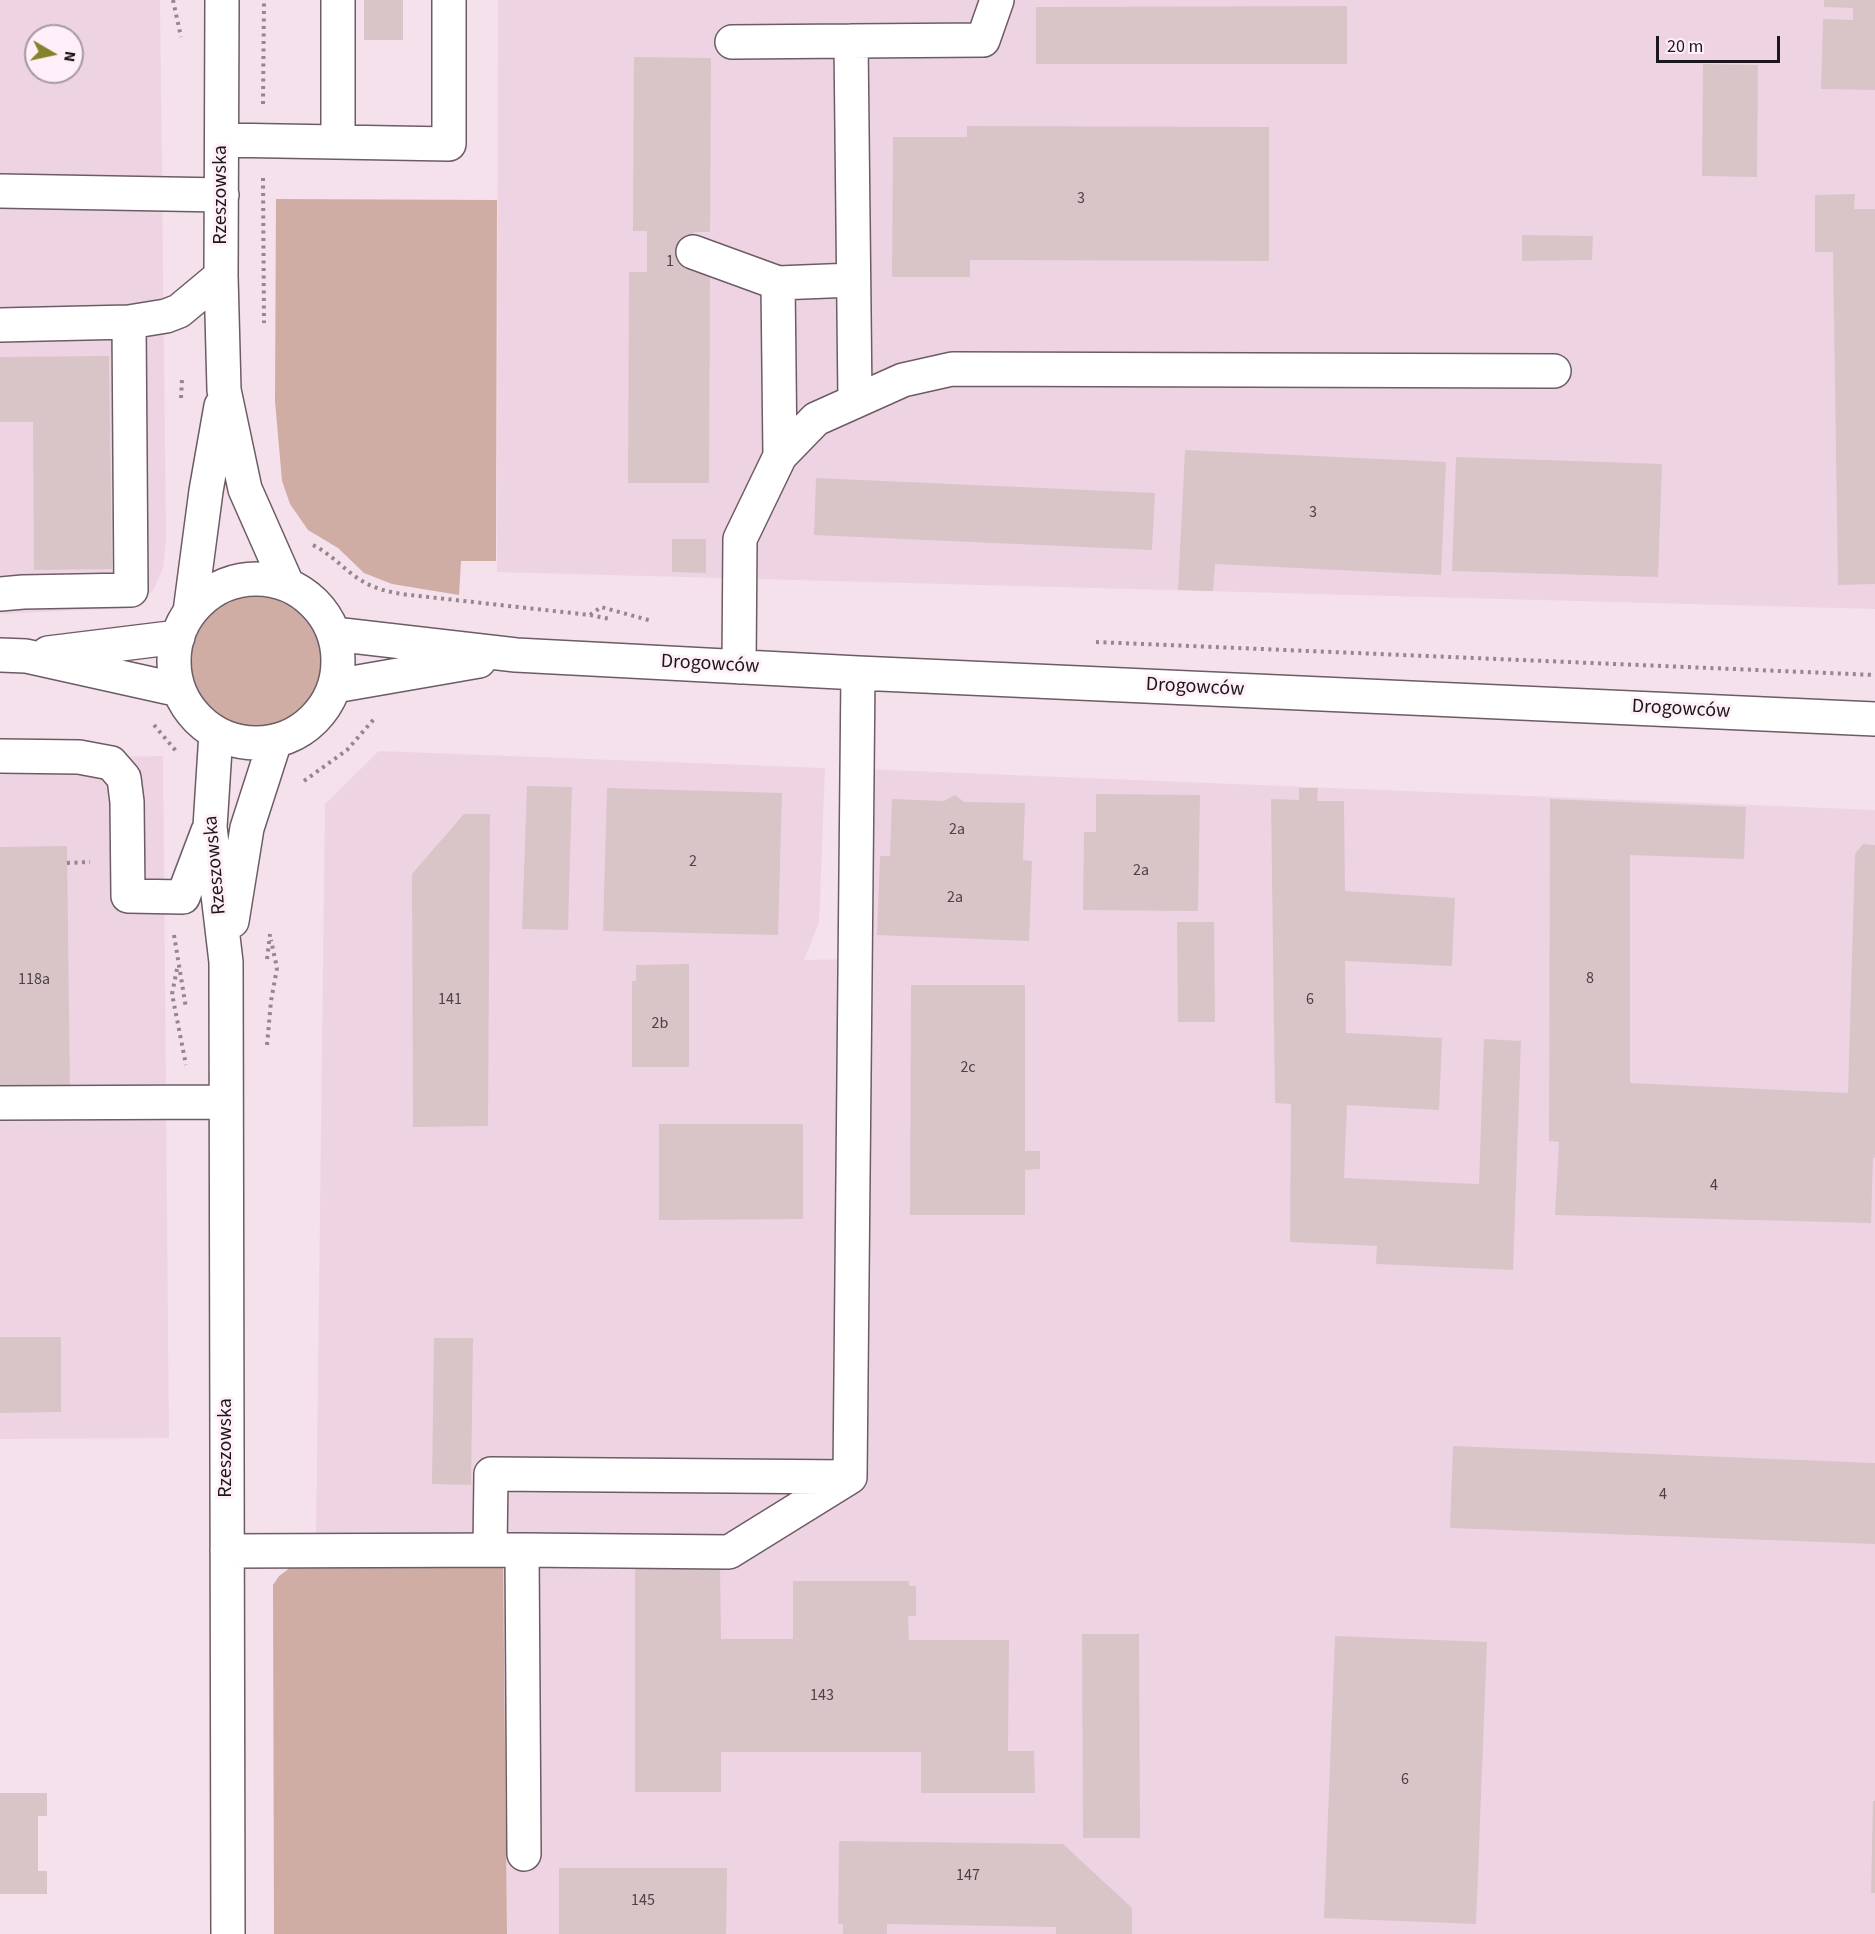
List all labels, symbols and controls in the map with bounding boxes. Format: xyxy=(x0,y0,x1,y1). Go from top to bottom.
north arrow xyxy=(24,24,84,84)
scale bar xyxy=(1659,24,1784,62)
text: 20 m xyxy=(1667,34,1703,59)
text: N xyxy=(58,50,82,63)
street label: Rzeszowska xyxy=(210,145,234,245)
house number: 3 xyxy=(1077,189,1085,209)
house number: 1 xyxy=(666,252,674,272)
house number: 3 xyxy=(1309,503,1317,523)
street label: Drogowców xyxy=(660,650,760,680)
street label: Drogowców xyxy=(1145,673,1245,703)
street label: Drogowców xyxy=(1631,695,1731,725)
street label: Rzeszowska xyxy=(200,814,232,916)
house number: 2a xyxy=(949,820,965,840)
house number: 2 xyxy=(689,852,697,872)
house number: 2a xyxy=(1133,861,1149,881)
house number: 2a xyxy=(947,888,963,908)
house number: 8 xyxy=(1586,969,1594,989)
house number: 118a xyxy=(18,970,50,990)
house number: 141 xyxy=(438,990,462,1010)
house number: 6 xyxy=(1306,990,1314,1010)
house number: 2b xyxy=(652,1014,668,1034)
house number: 2c xyxy=(960,1058,976,1078)
house number: 4 xyxy=(1710,1176,1718,1196)
street label: Rzeszowska xyxy=(215,1398,239,1498)
house number: 4 xyxy=(1659,1485,1667,1505)
house number: 143 xyxy=(810,1686,834,1706)
house number: 6 xyxy=(1401,1770,1409,1790)
house number: 147 xyxy=(956,1866,980,1886)
house number: 145 xyxy=(631,1891,655,1911)

